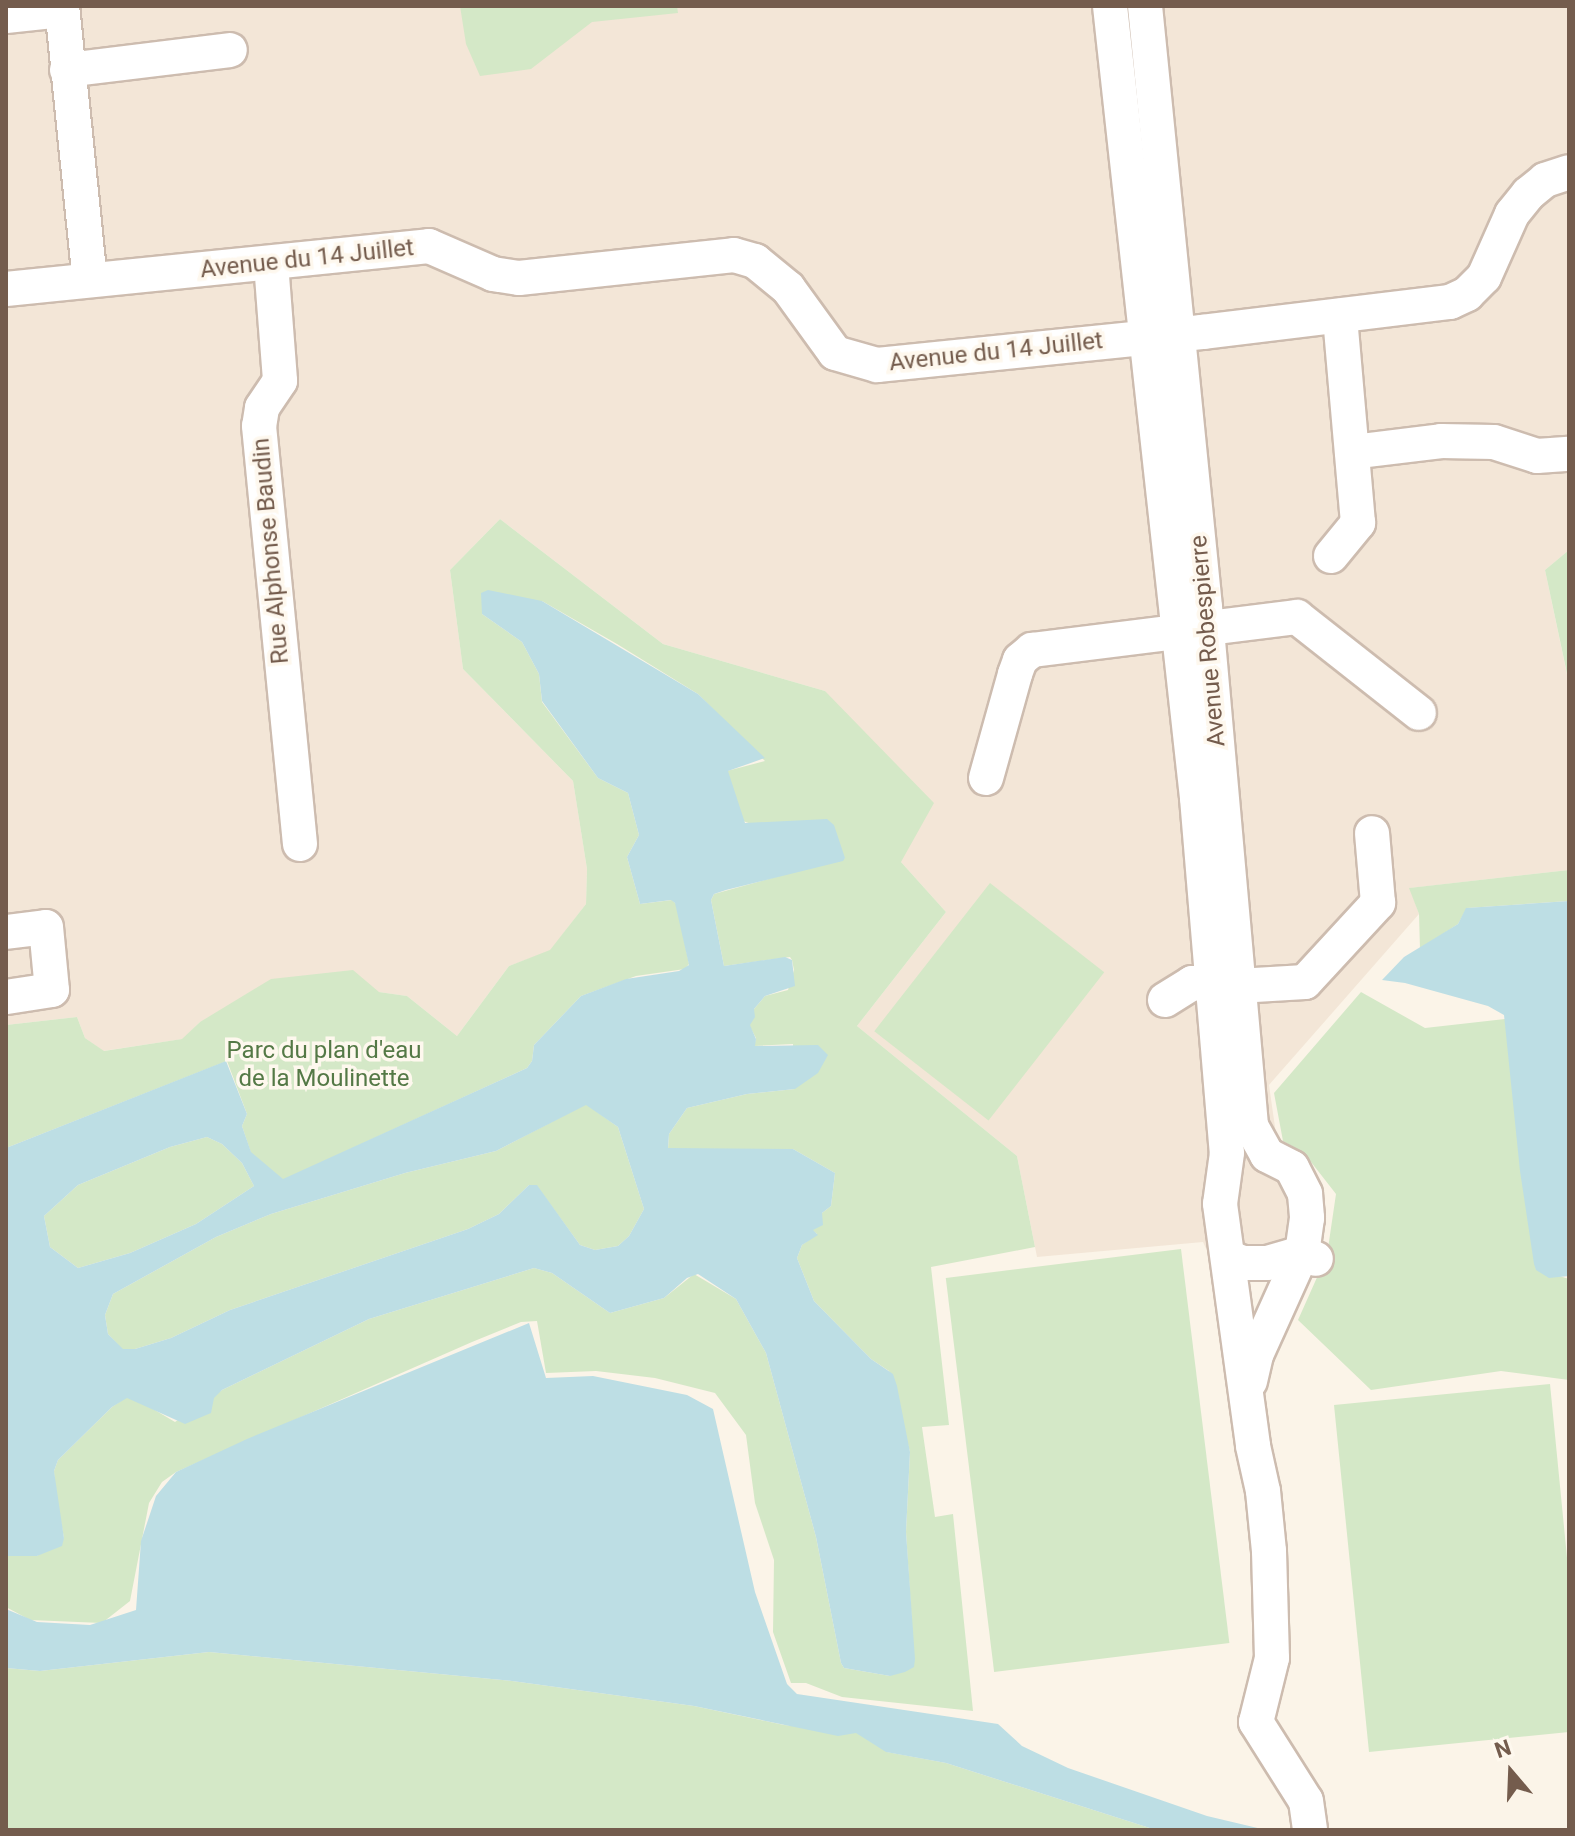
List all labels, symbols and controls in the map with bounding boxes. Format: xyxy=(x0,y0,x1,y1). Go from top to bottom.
street label: Avenue du 14 Juillet xyxy=(199,233,415,285)
street label: Avenue du 14 Juillet xyxy=(888,326,1104,378)
street label: Rue Alphonse Baudin xyxy=(247,437,295,665)
street label: Avenue Robespierre xyxy=(1184,534,1232,748)
park label: Parc du plan d'eau de la Moulinette xyxy=(227,1037,421,1093)
north arrow xyxy=(1471,1732,1551,1812)
text: N xyxy=(1492,1734,1514,1763)

